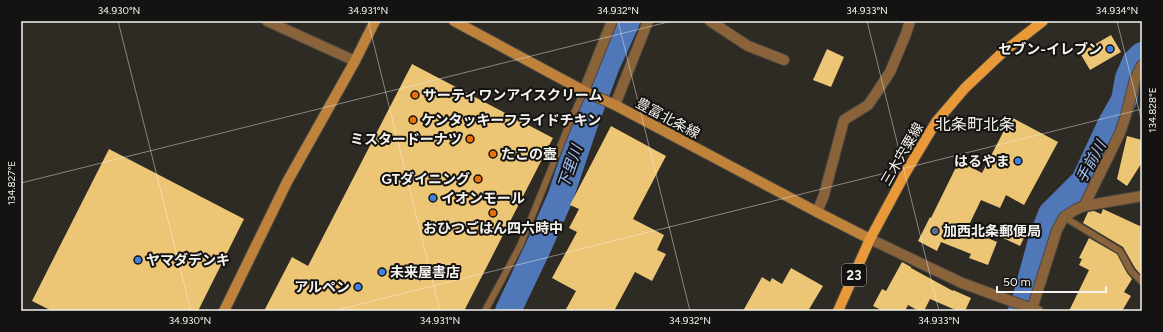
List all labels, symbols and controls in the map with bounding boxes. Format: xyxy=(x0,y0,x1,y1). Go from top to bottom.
text: 34.930°N xyxy=(98,4,140,17)
text: 34.931°N xyxy=(348,4,388,17)
text: 34.932°N xyxy=(597,4,639,17)
text: 34.933°N xyxy=(846,4,888,17)
text: 34.934°N xyxy=(1096,4,1138,17)
place label: セブン-イレブン xyxy=(998,41,1102,58)
marker: セブン-イレブン xyxy=(1105,44,1115,54)
place label: サーティワンアイスクリーム xyxy=(423,87,603,104)
text: 134.828°E xyxy=(1146,87,1159,133)
marker: サーティワンアイスクリーム xyxy=(410,90,420,100)
street label: 豊富北条線 xyxy=(633,95,703,142)
place label: ケンタッキーフライドチキン xyxy=(421,112,601,129)
marker: ケンタッキーフライドチキン xyxy=(408,115,418,125)
district label: 北条町北条 xyxy=(935,115,1015,134)
street label: 三木宍粟線 xyxy=(878,120,927,189)
place label: ミスタードーナツ xyxy=(350,131,462,148)
marker: ミスタードーナツ xyxy=(465,134,475,144)
water label: 手前川 xyxy=(1072,136,1111,186)
water label: 下里川 xyxy=(554,141,586,191)
place label: たこの壺 xyxy=(501,146,557,163)
marker: たこの壺 xyxy=(488,149,498,159)
place label: はるやま xyxy=(954,153,1010,170)
marker: はるやま xyxy=(1013,156,1023,166)
text: 134.827°E xyxy=(5,161,18,205)
place label: GTダイニング xyxy=(381,171,470,188)
marker: GTダイニング xyxy=(473,174,483,184)
place label: イオンモール xyxy=(441,190,525,207)
marker: イオンモール xyxy=(428,193,438,203)
marker: おひつごはん四六時中 xyxy=(488,208,498,218)
place label: おひつごはん四六時中 xyxy=(423,220,563,237)
place label: 加西北条郵便局 xyxy=(943,223,1041,240)
marker: 加西北条郵便局 xyxy=(930,226,940,236)
place label: ヤマダデンキ xyxy=(146,252,230,269)
marker: ヤマダデンキ xyxy=(133,255,143,265)
place label: 未来屋書店 xyxy=(390,264,460,281)
road number: 23 xyxy=(842,264,866,286)
marker: 未来屋書店 xyxy=(377,267,387,277)
scale bar xyxy=(997,268,1106,294)
text: 50 m xyxy=(1003,275,1031,289)
place label: アルペン xyxy=(294,279,350,296)
marker: アルペン xyxy=(353,282,363,292)
text: 34.930°N xyxy=(169,314,211,327)
text: 34.931°N xyxy=(420,314,460,327)
text: 34.932°N xyxy=(669,314,711,327)
text: 34.933°N xyxy=(918,314,960,327)

